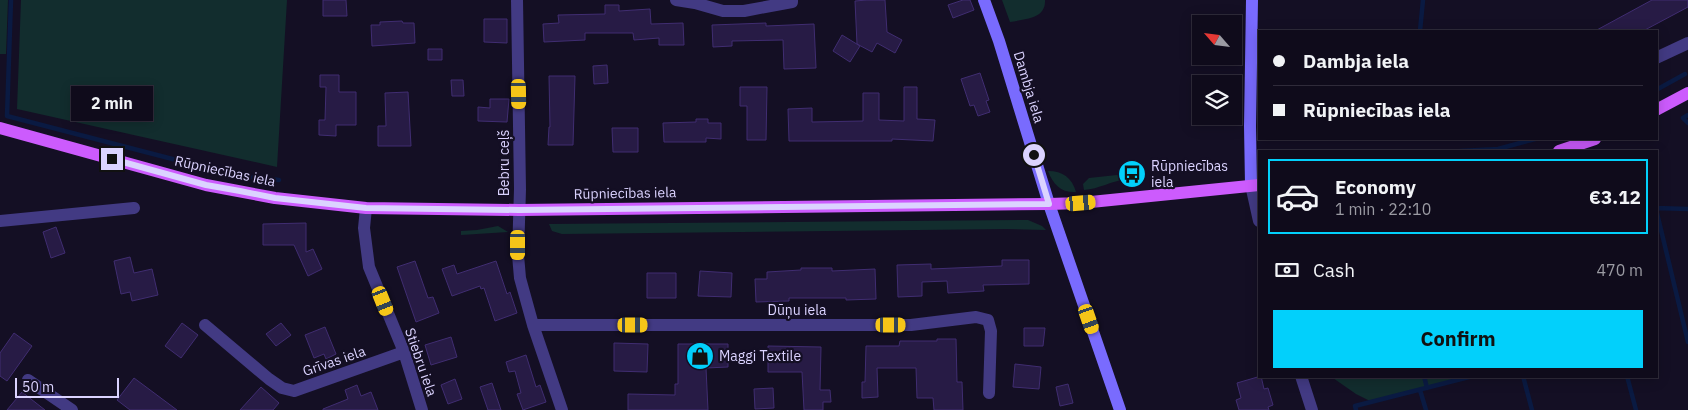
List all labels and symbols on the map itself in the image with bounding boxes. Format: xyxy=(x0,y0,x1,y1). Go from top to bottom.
north arrow xyxy=(1192,15,1242,65)
street label: Dambja iela xyxy=(1010,49,1049,125)
car xyxy=(511,79,526,109)
callout: 2 min xyxy=(71,86,153,122)
street label: Bebru ceļš xyxy=(495,130,513,196)
route start xyxy=(1023,144,1045,166)
route end xyxy=(101,148,123,170)
street label: Rūpniecības iela xyxy=(173,151,278,191)
place label: Rūpniecības iela xyxy=(1151,157,1228,191)
bus stop icon: Rūpniecības iela xyxy=(1117,159,1147,189)
street label: Rūpniecības iela xyxy=(573,183,677,203)
car xyxy=(1065,194,1096,212)
car xyxy=(510,230,525,260)
car xyxy=(370,284,395,318)
street label: Dūņu iela xyxy=(767,301,827,319)
car xyxy=(1077,302,1100,336)
car xyxy=(618,318,648,333)
car xyxy=(876,318,906,333)
street label: Stiebru iela xyxy=(401,325,441,399)
shop icon: Maggi Textile xyxy=(685,341,715,371)
street label: Grīvas iela xyxy=(300,342,368,380)
place label: Maggi Textile xyxy=(719,347,801,365)
scale bar xyxy=(15,375,119,398)

